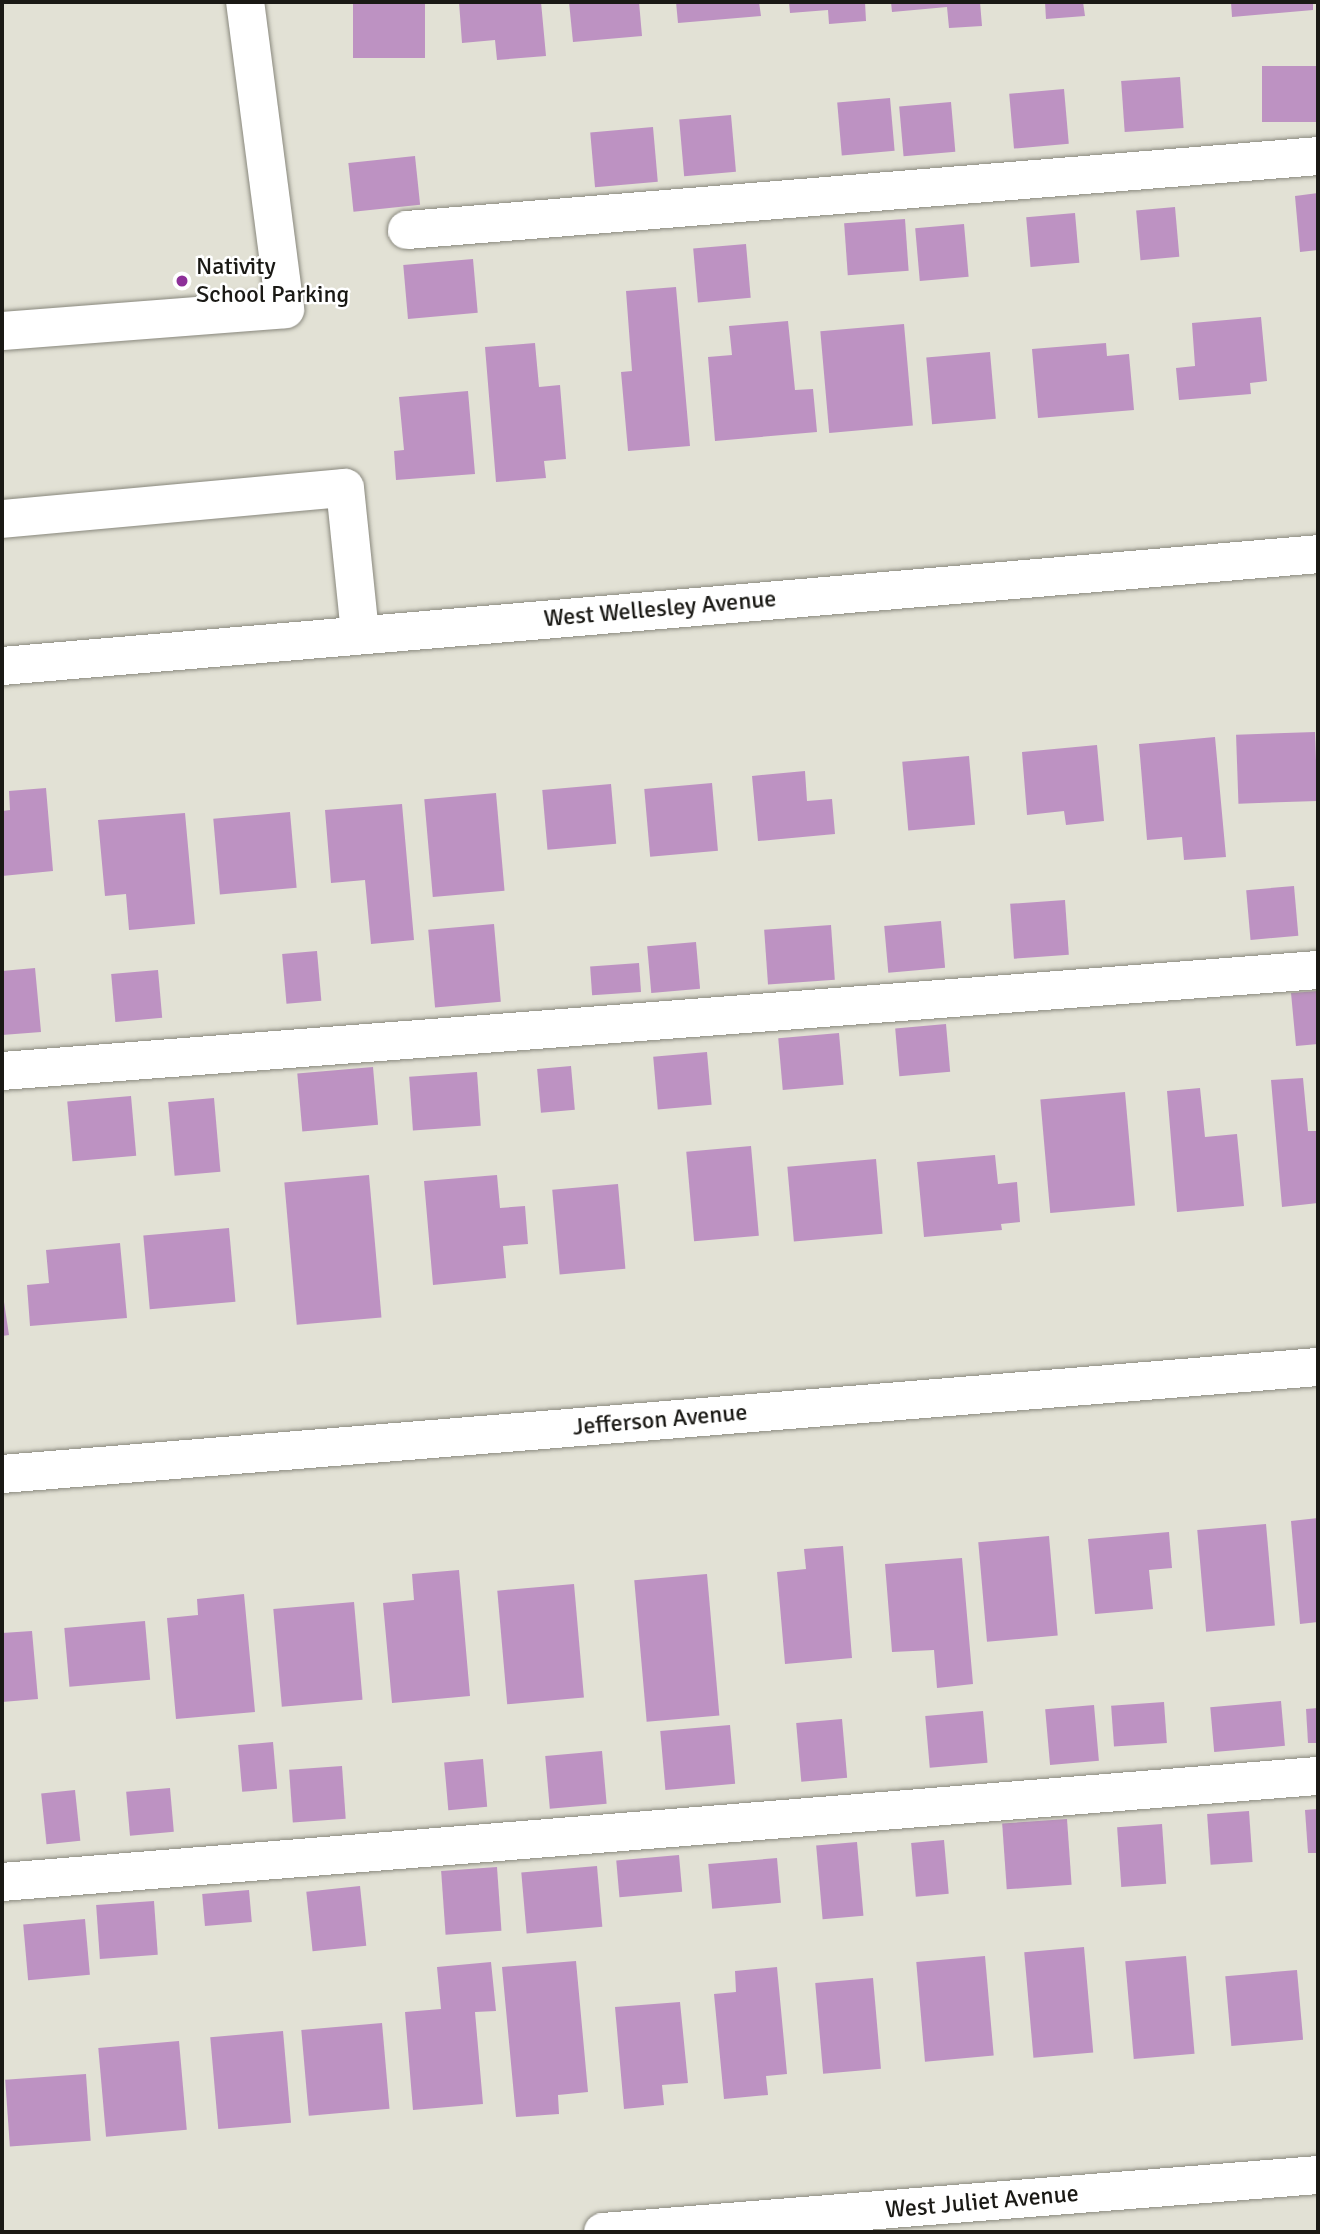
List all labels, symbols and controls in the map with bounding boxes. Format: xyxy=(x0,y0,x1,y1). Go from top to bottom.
place label: Nativity School Parking xyxy=(196,253,349,309)
marker: Nativity School Parking xyxy=(174,273,190,289)
street label: West Wellesley Avenue xyxy=(543,584,777,634)
street label: Jefferson Avenue xyxy=(571,1398,749,1442)
street label: West Juliet Avenue xyxy=(884,2179,1080,2225)

